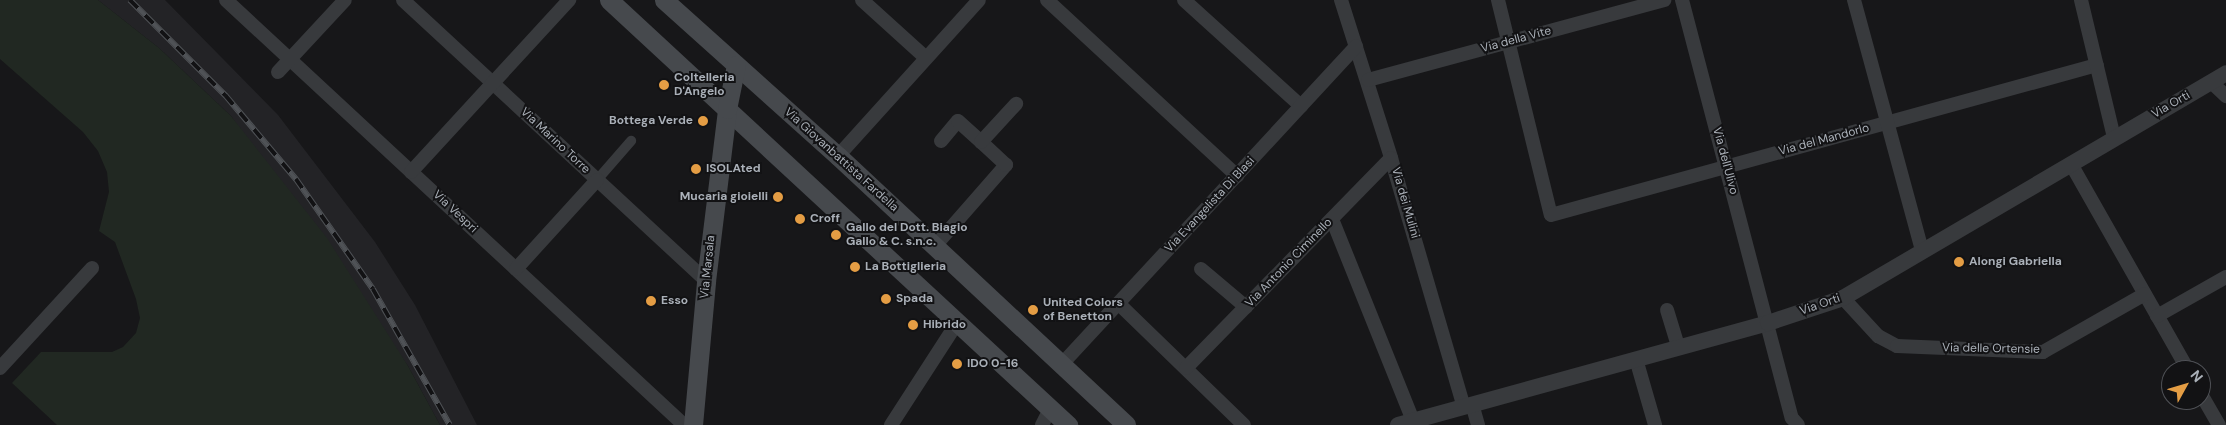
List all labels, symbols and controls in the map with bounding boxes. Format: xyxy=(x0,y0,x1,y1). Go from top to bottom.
street label: Via della Vite xyxy=(1479,24,1553,56)
place label: Coltelleria D'Angelo xyxy=(674,71,735,99)
marker: Coltelleria D'Angelo xyxy=(658,79,670,91)
street label: Via Orti xyxy=(2149,88,2193,122)
street label: Via Marino Torre xyxy=(517,105,593,177)
street label: Via Giovanbattista Fardella xyxy=(781,105,901,215)
place label: Bottega Verde xyxy=(609,114,693,128)
marker: Bottega Verde xyxy=(697,115,709,127)
street label: Via del Mandorlo xyxy=(1777,121,1871,159)
street label: Via dell'Ulivo xyxy=(1709,126,1741,196)
street label: Via Evangelista Di Blasi xyxy=(1162,154,1258,256)
place label: ISOLAted xyxy=(706,162,761,176)
marker: ISOLAted xyxy=(690,163,702,175)
street label: Via dei Mulini xyxy=(1388,166,1422,240)
street label: Via Vespri xyxy=(430,188,480,236)
place label: Mucaria gioielli xyxy=(680,190,768,204)
marker: Mucaria gioielli xyxy=(772,191,784,203)
place label: Croff xyxy=(810,212,840,226)
marker: Croff xyxy=(794,213,806,225)
street label: Via Antonio Ciminello xyxy=(1243,215,1335,311)
place label: Gallo del Dott. Biagio Gallo & C. s.n.c. xyxy=(846,221,968,249)
marker: Gallo del Dott. Biagio Gallo & C. s.n.c. xyxy=(830,229,842,241)
street label: Via Marsala xyxy=(698,235,718,299)
place label: Alongi Gabriella xyxy=(1969,255,2062,269)
marker: Alongi Gabriella xyxy=(1953,256,1965,268)
place label: La Bottiglieria xyxy=(865,260,946,274)
marker: La Bottiglieria xyxy=(849,261,861,273)
street label: Via Orti xyxy=(1798,291,1842,319)
place label: Spada xyxy=(896,292,933,306)
marker: Spada xyxy=(880,293,892,305)
place label: Esso xyxy=(661,294,688,308)
marker: Esso xyxy=(645,295,657,307)
place label: United Colors of Benetton xyxy=(1043,296,1123,324)
marker: United Colors of Benetton xyxy=(1027,304,1039,316)
place label: Hibrido xyxy=(923,318,966,332)
marker: Hibrido xyxy=(907,319,919,331)
street label: Via delle Ortensie xyxy=(1942,341,2040,357)
place label: IDO 0-16 xyxy=(967,357,1018,371)
marker: IDO 0-16 xyxy=(951,358,963,370)
north arrow xyxy=(2161,360,2211,410)
text: N xyxy=(2187,367,2207,386)

